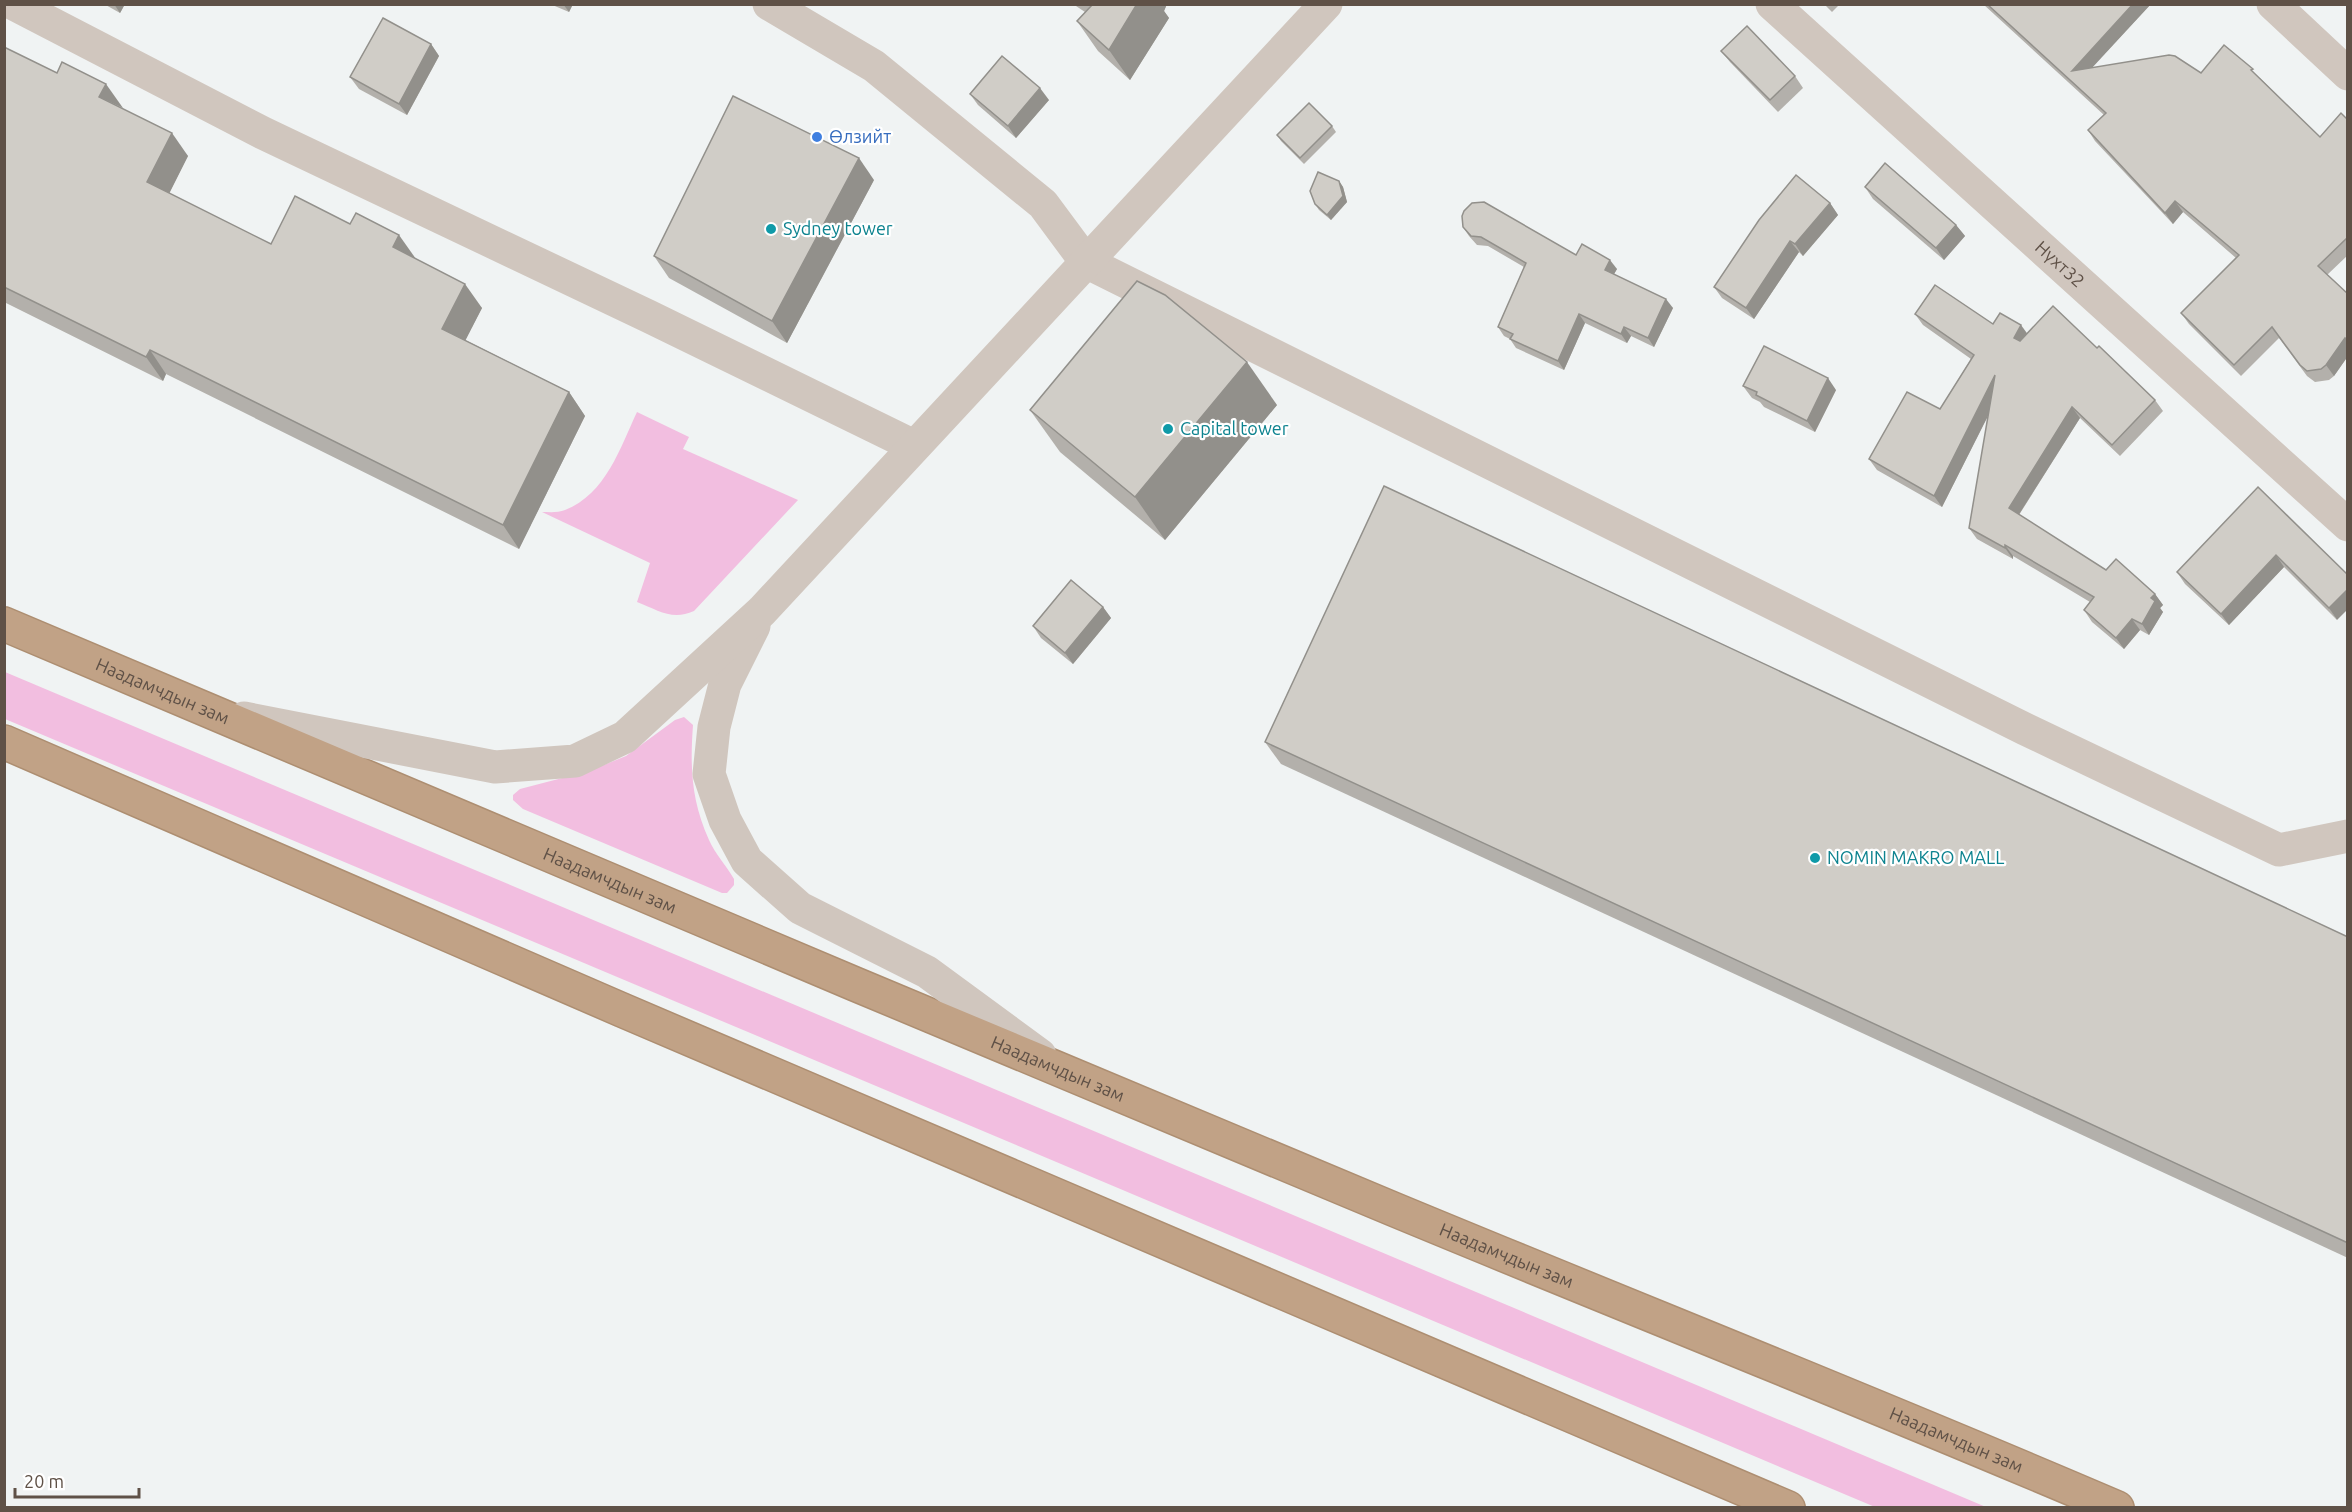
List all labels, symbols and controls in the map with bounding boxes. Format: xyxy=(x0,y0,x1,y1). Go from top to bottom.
place label: Өлзийт xyxy=(829,126,891,146)
marker: Өлзийт xyxy=(810,130,824,144)
place label: Sydney tower xyxy=(783,218,893,238)
marker: Sydney tower xyxy=(764,222,778,236)
street label: Нүхт32 xyxy=(2032,236,2089,291)
place label: Capital tower xyxy=(1180,418,1289,438)
marker: Capital tower xyxy=(1161,422,1175,436)
street label: Наадамчдын зам xyxy=(93,653,233,728)
street label: Наадамчдын зам xyxy=(541,843,680,917)
place label: NOMIN MAKRO MALL xyxy=(1827,847,2004,867)
marker: NOMIN MAKRO MALL xyxy=(1808,851,1822,865)
street label: Наадамчдын зам xyxy=(988,1031,1128,1105)
street label: Наадамчдын зам xyxy=(1437,1218,1577,1291)
street label: Наадамчдын зам xyxy=(1887,1403,2026,1476)
scale bar xyxy=(15,1461,140,1499)
text: 20 m xyxy=(24,1471,64,1491)

